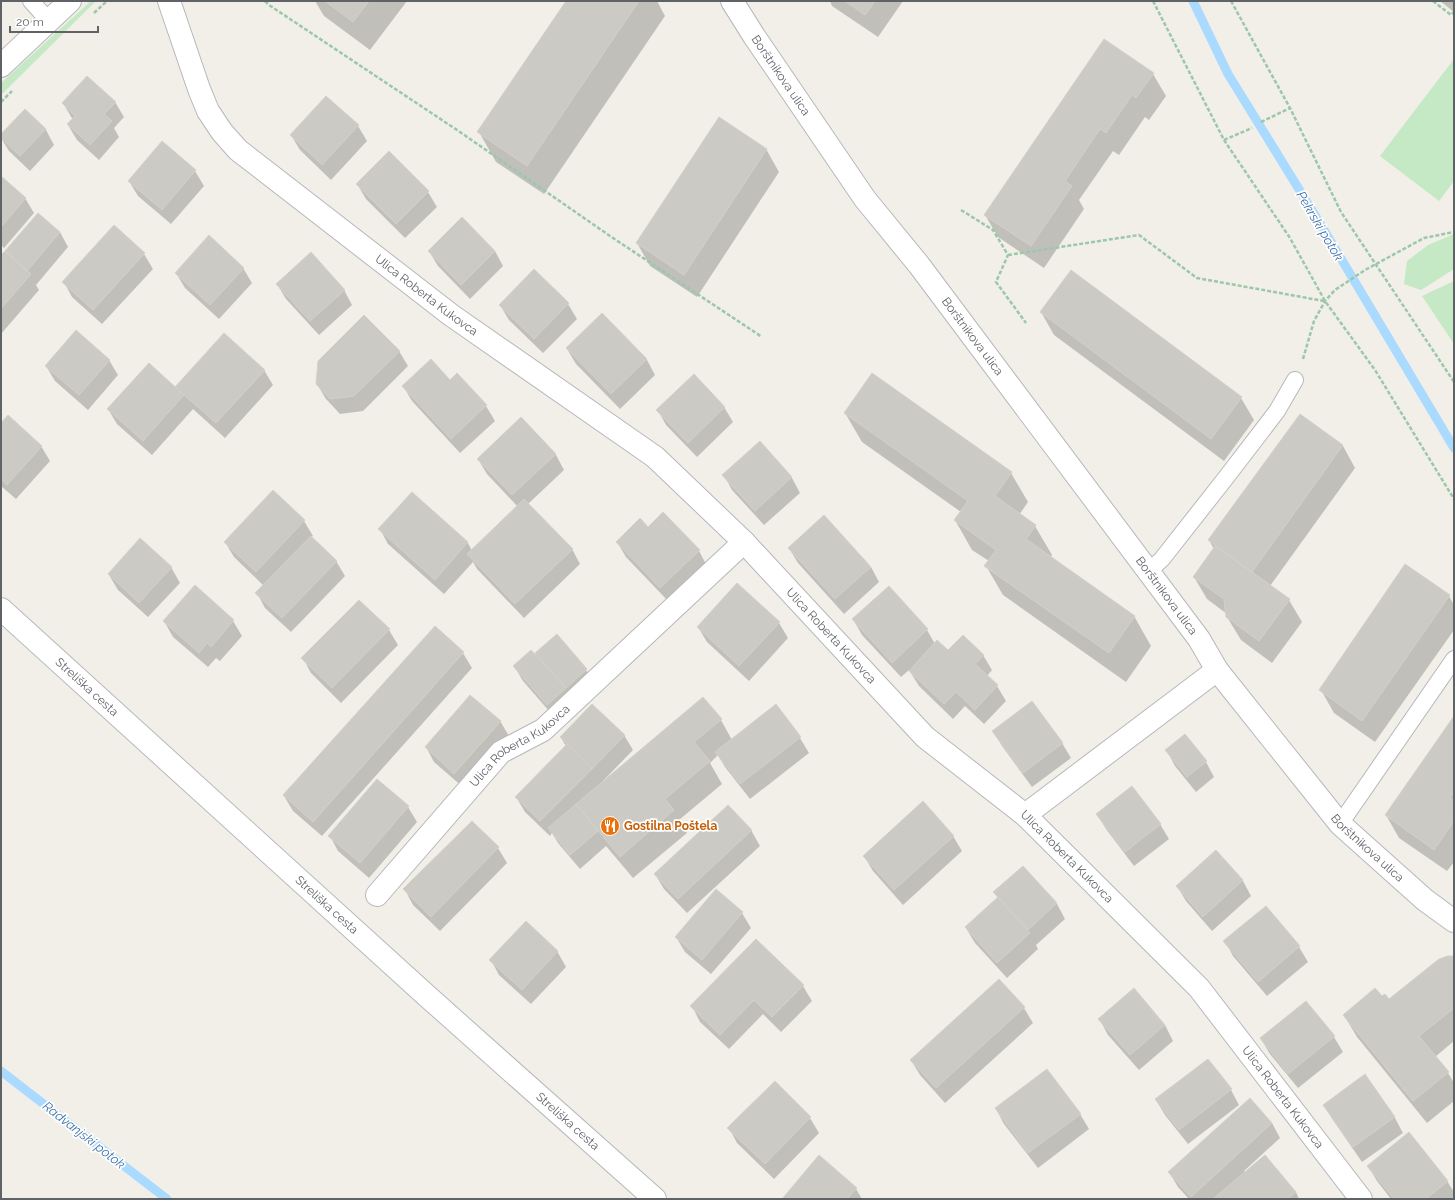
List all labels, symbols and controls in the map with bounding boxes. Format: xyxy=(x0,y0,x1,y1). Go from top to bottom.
scale bar xyxy=(10,8,98,34)
text: 20 m xyxy=(16,15,44,29)
street label: Borštnikova ulica xyxy=(749,33,813,118)
water label: Pekrski potok xyxy=(1293,188,1347,264)
street label: Ulica Roberta Kukovca xyxy=(372,252,480,338)
street label: Borštnikova ulica xyxy=(939,295,1006,378)
street label: Borštnikova ulica xyxy=(1133,554,1200,637)
street label: Ulica Roberta Kukovca xyxy=(783,585,879,686)
street label: Streliška cesta xyxy=(53,655,121,719)
street label: Ulica Roberta Kukovca xyxy=(467,702,573,790)
street label: Ulica Roberta Kukovca xyxy=(1018,808,1116,906)
street label: Borštnikova ulica xyxy=(1328,811,1407,885)
restaurant icon: Gostilna Poštela xyxy=(599,815,621,837)
place label: Gostilna Poštela xyxy=(624,819,717,833)
street label: Streliška cesta xyxy=(292,873,361,937)
street label: Ulica Roberta Kukovca xyxy=(1239,1043,1326,1151)
street label: Streliška cesta xyxy=(533,1090,602,1153)
water label: Radvanjski potok xyxy=(40,1098,128,1172)

